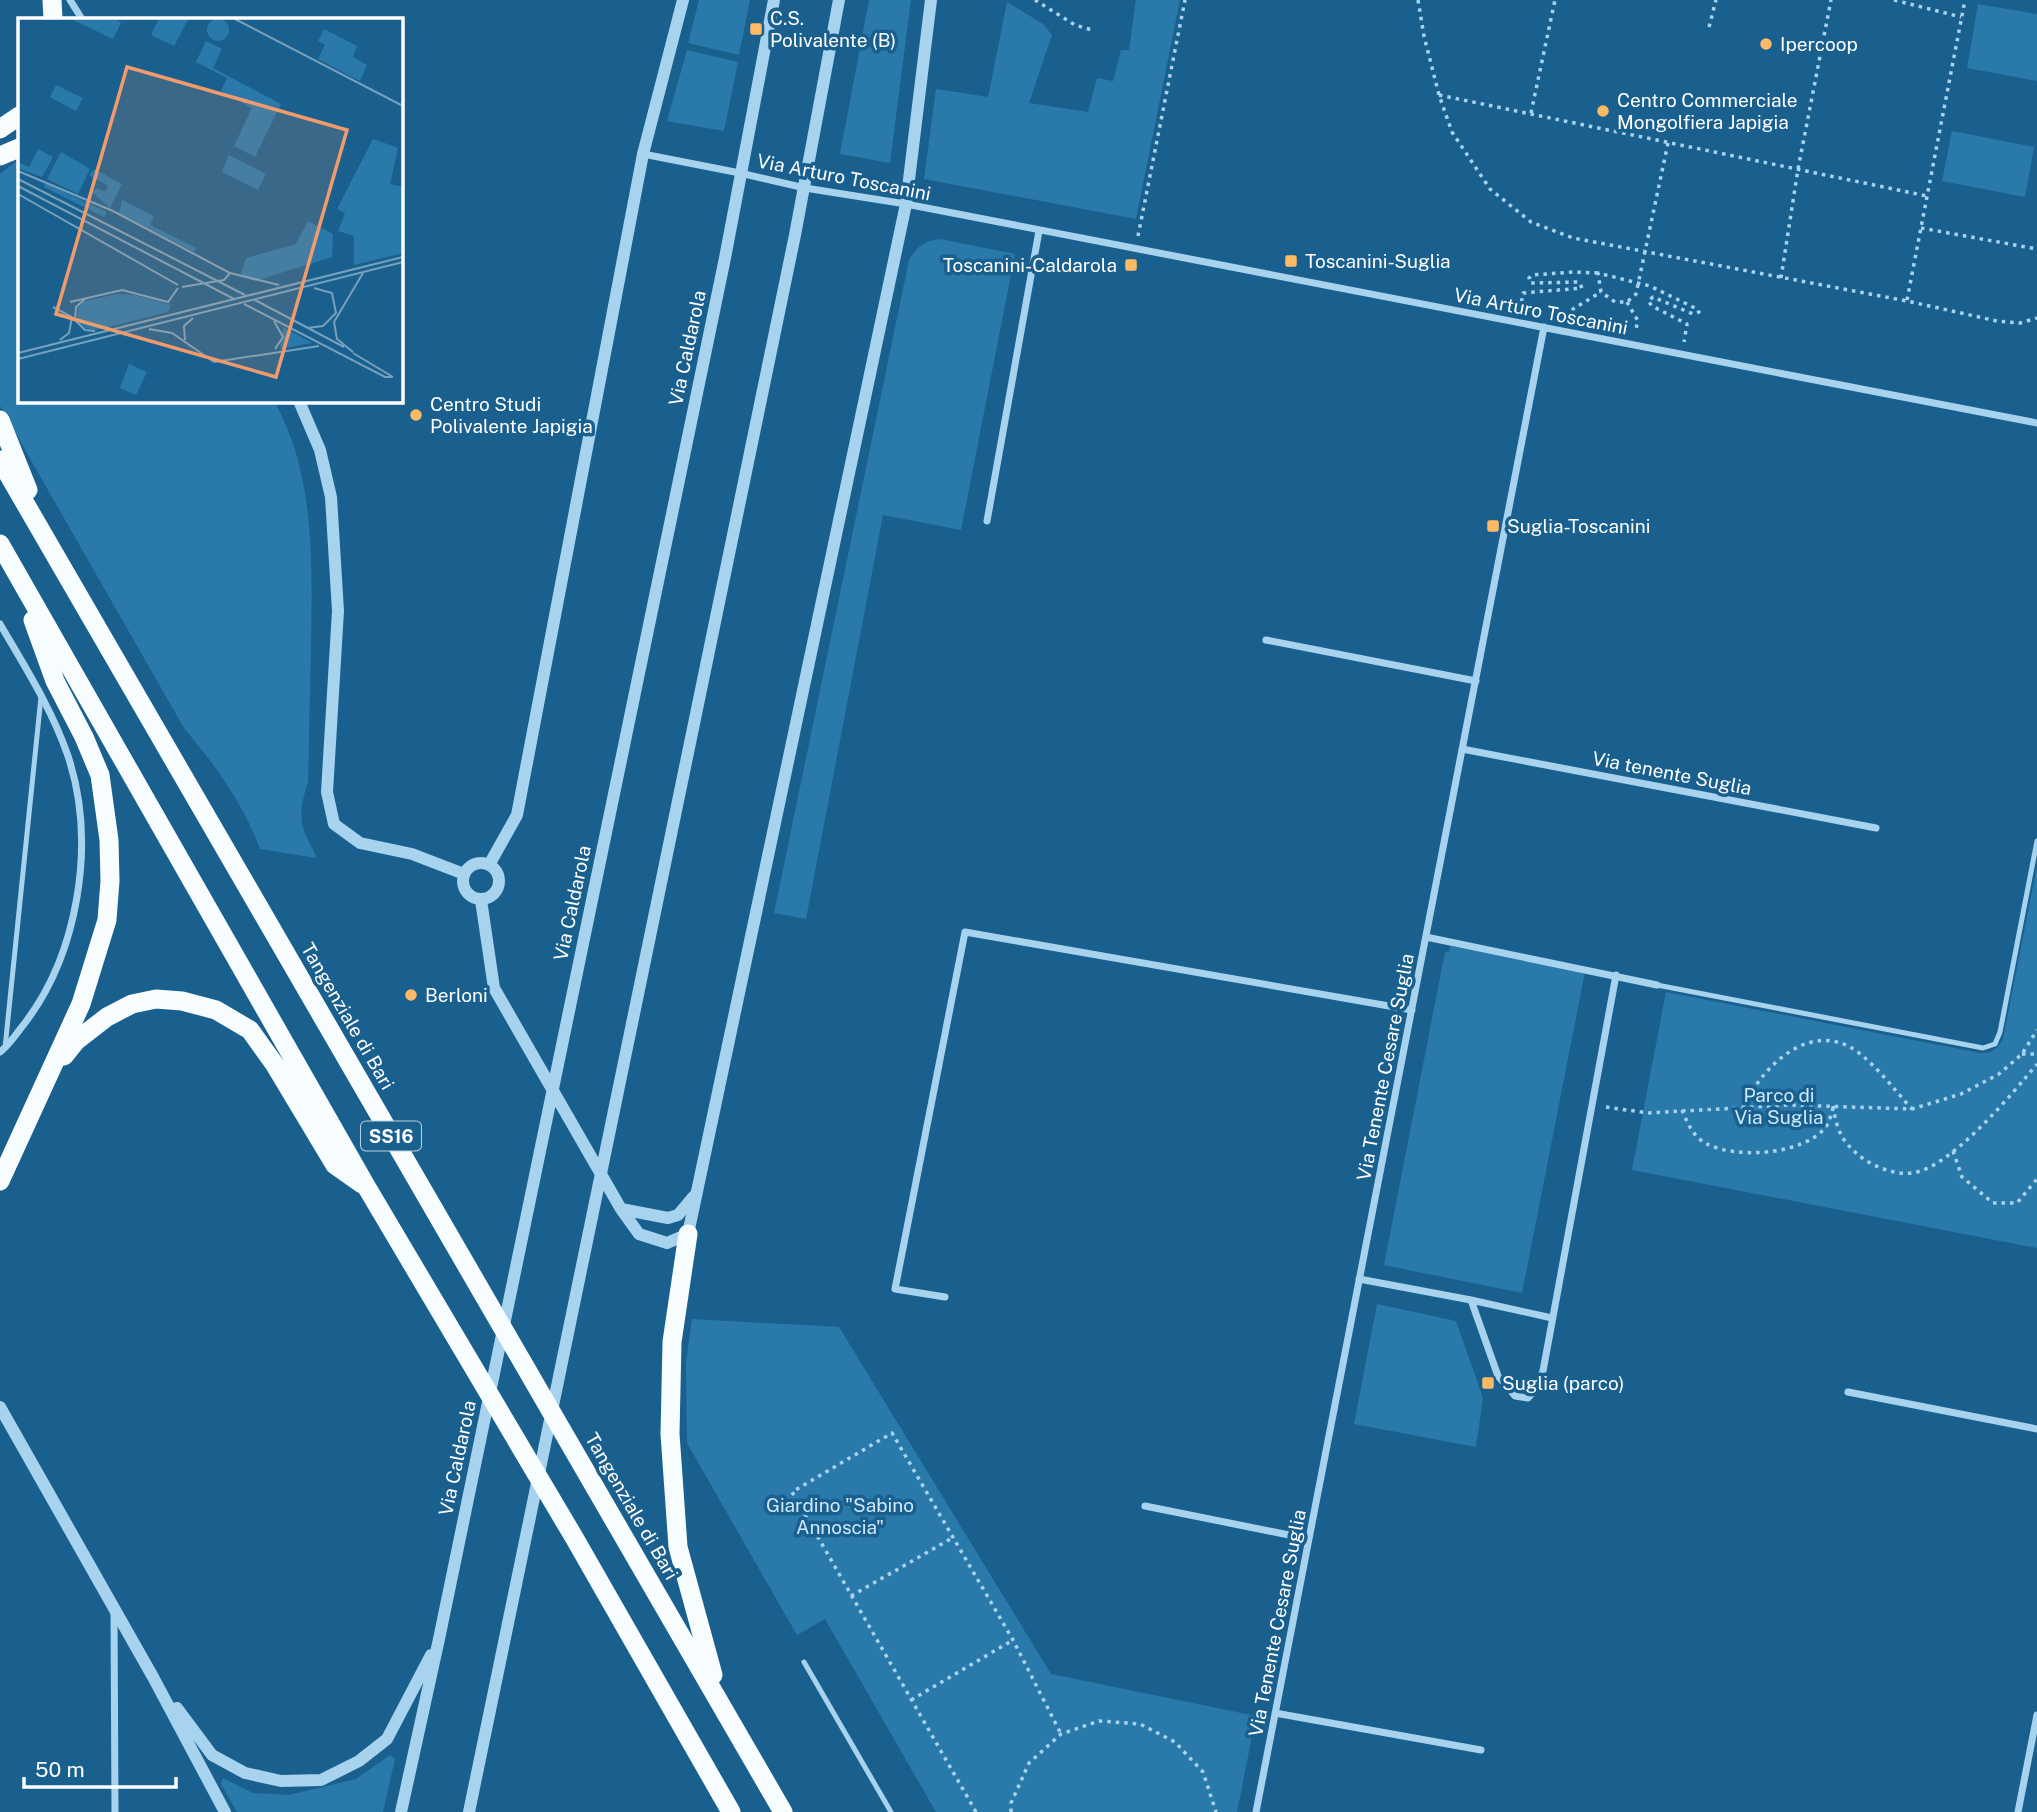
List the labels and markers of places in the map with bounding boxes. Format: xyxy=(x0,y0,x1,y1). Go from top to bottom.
place label: C.S. Polivalente (B) xyxy=(770,7,896,51)
marker: C.S. Polivalente (B) xyxy=(748,21,764,37)
place label: Ipercoop xyxy=(1780,33,1858,55)
marker: Ipercoop xyxy=(1758,36,1774,52)
place label: Centro Commerciale Mongolfiera Japigia xyxy=(1617,89,1797,133)
marker: Centro Commerciale Mongolfiera Japigia xyxy=(1595,103,1611,119)
place label: Toscanini-Suglia xyxy=(1305,250,1451,272)
marker: Toscanini-Suglia xyxy=(1283,253,1299,269)
place label: Toscanini-Caldarola xyxy=(943,254,1117,276)
marker: Toscanini-Caldarola xyxy=(1123,257,1139,273)
place label: Centro Studi Polivalente Japigia xyxy=(430,393,593,437)
marker: Centro Studi Polivalente Japigia xyxy=(408,407,424,423)
place label: Suglia-Toscanini xyxy=(1507,515,1651,537)
marker: Suglia-Toscanini xyxy=(1485,518,1501,534)
place label: Berloni xyxy=(425,984,488,1006)
marker: Berloni xyxy=(403,987,419,1003)
place label: Suglia (parco) xyxy=(1502,1372,1624,1394)
marker: Suglia (parco) xyxy=(1480,1375,1496,1391)

